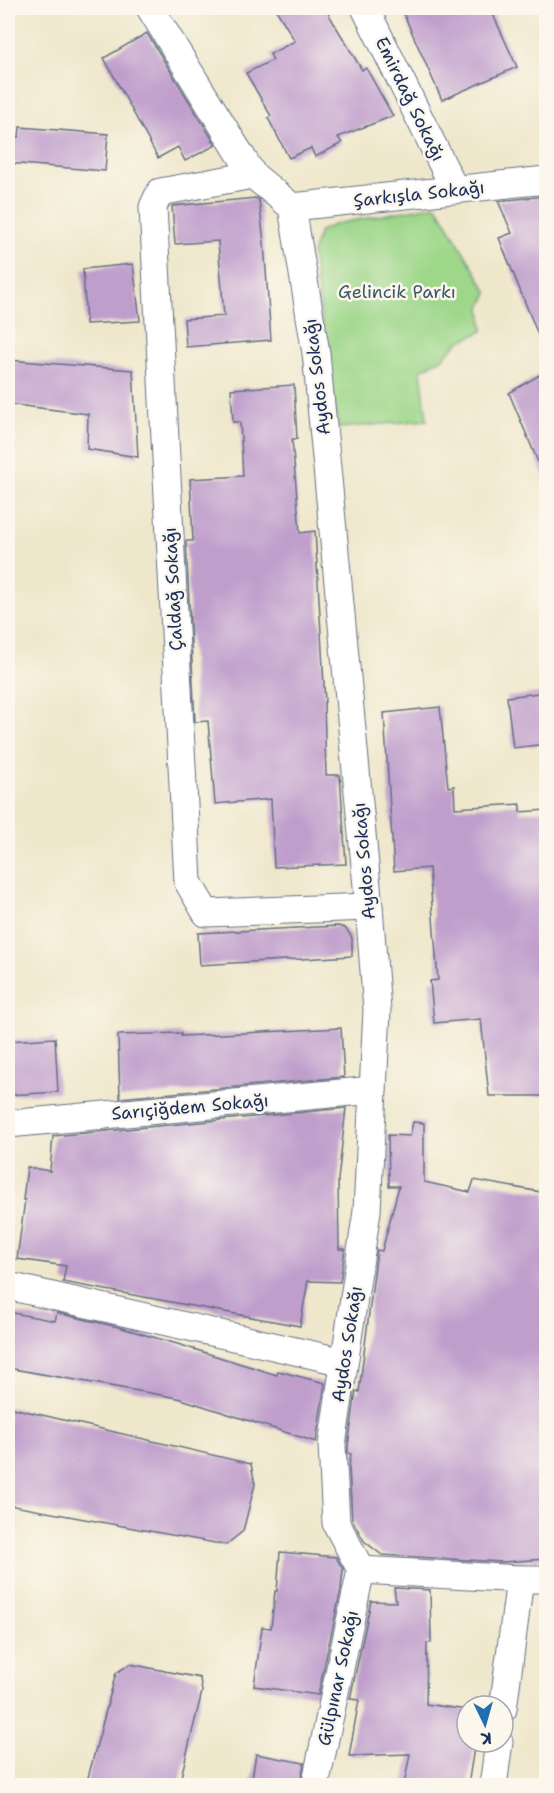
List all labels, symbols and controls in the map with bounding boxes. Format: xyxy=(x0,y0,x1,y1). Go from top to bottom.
street label: Emirdağ Sokağı xyxy=(370,33,450,165)
street label: Şarkışla Sokağı xyxy=(352,175,486,213)
park label: Gelincik Parkı xyxy=(338,280,456,304)
street label: Aydos Sokağı xyxy=(298,317,336,437)
street label: Çaldağ Sokağı xyxy=(158,527,188,651)
street label: Aydos Sokağı xyxy=(347,801,381,921)
street label: Sarıçiğdem Sokağı xyxy=(110,1088,270,1126)
street label: Aydos Sokağı xyxy=(326,1284,368,1404)
street label: Gülpınar Sokağı xyxy=(312,1608,364,1748)
north arrow xyxy=(455,1694,515,1754)
text: K xyxy=(480,1728,493,1749)

